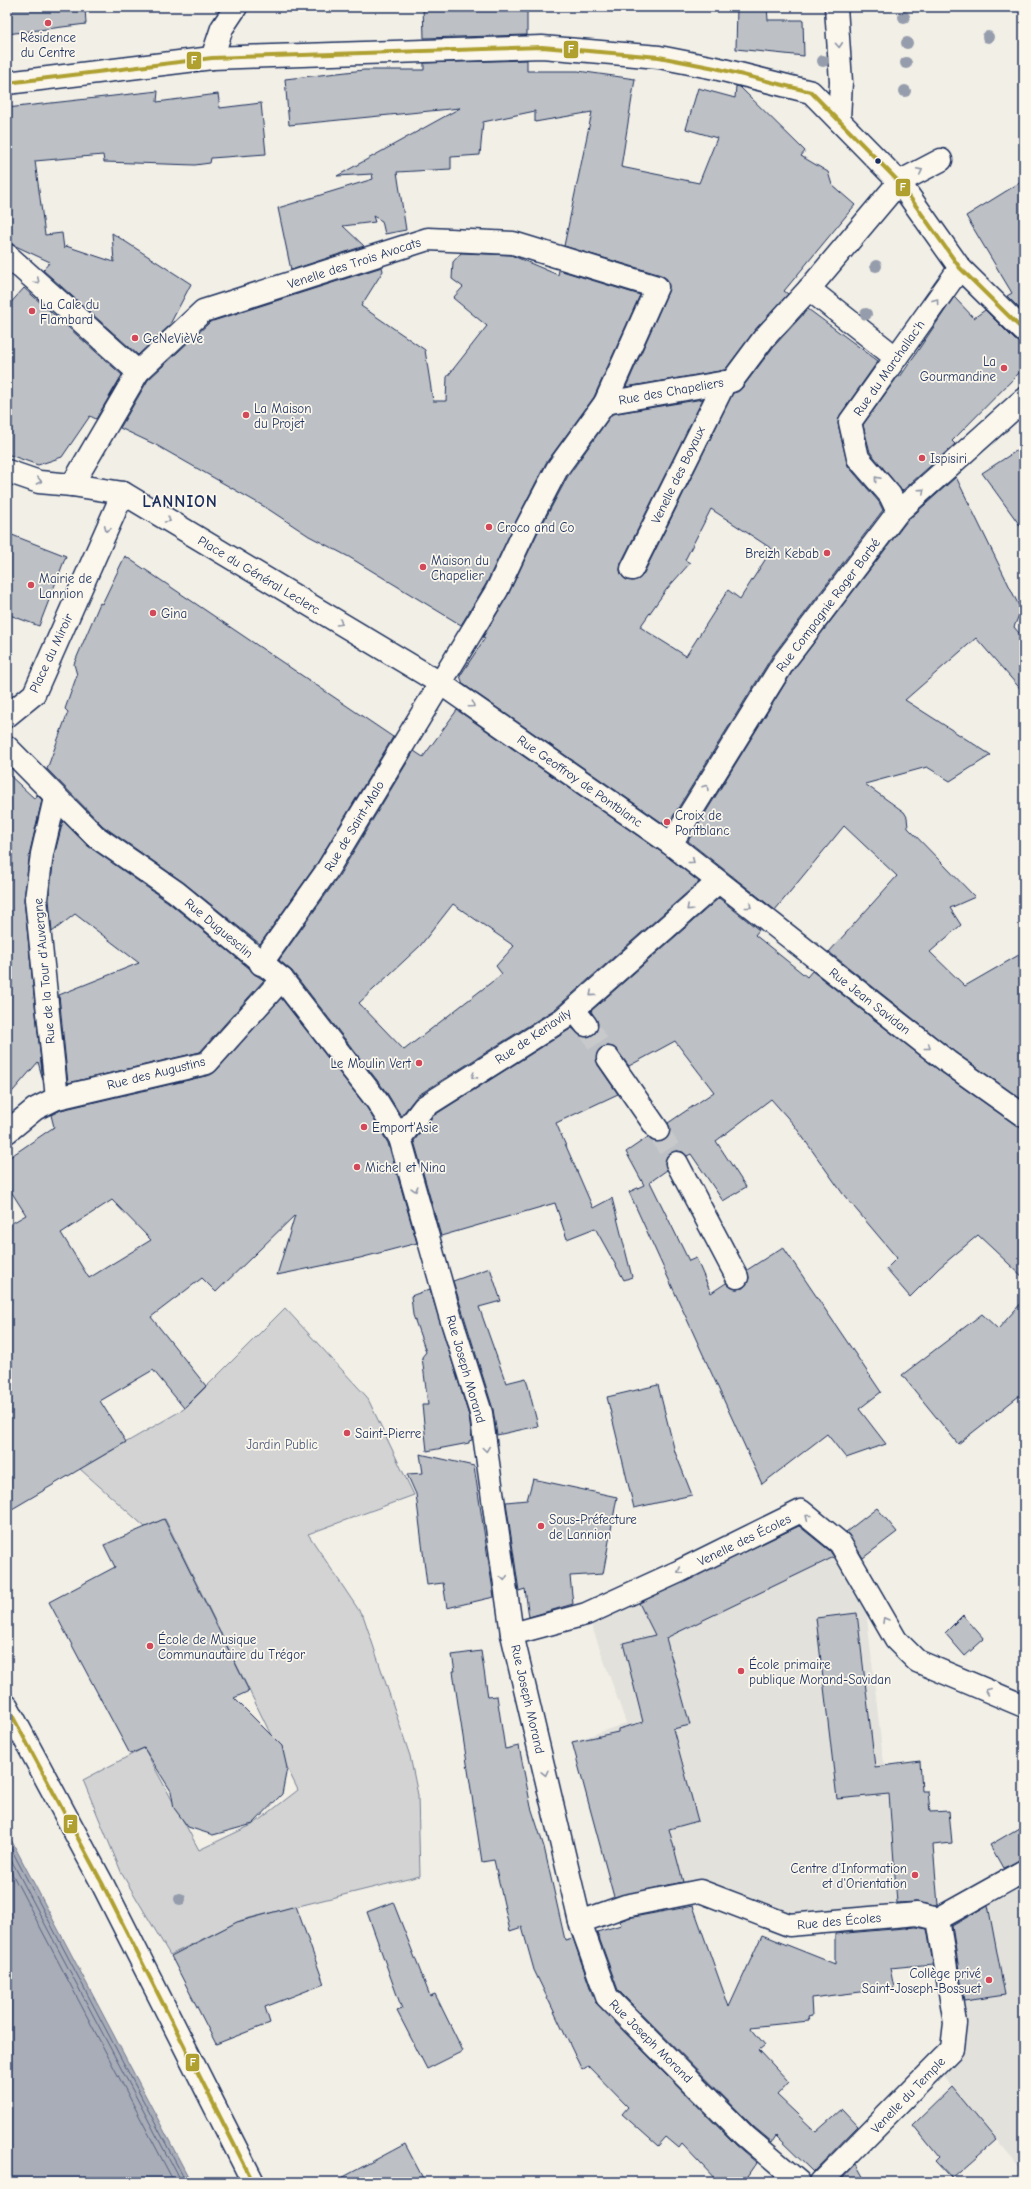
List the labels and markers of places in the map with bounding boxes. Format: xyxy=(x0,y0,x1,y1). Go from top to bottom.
marker: Résidence du Centre xyxy=(43,18,53,28)
place label: Résidence du Centre xyxy=(20,30,76,60)
unlabelled marker xyxy=(873,156,883,166)
place label: La Cale du Flambard xyxy=(40,297,99,327)
marker: La Cale du Flambard xyxy=(27,306,37,316)
place label: GeNeVièVe xyxy=(143,331,204,346)
marker: GeNeVièVe xyxy=(130,333,140,343)
place label: La Gourmandine xyxy=(920,354,996,384)
marker: La Gourmandine xyxy=(999,363,1009,373)
place label: La Maison du Projet xyxy=(254,401,311,431)
marker: La Maison du Projet xyxy=(241,410,251,420)
place label: Ispisiri xyxy=(930,451,967,466)
marker: Ispisiri xyxy=(917,453,927,463)
place label: Croco and Co xyxy=(497,520,574,535)
marker: Croco and Co xyxy=(484,522,494,532)
place label: Breizh Kebab xyxy=(745,546,819,561)
marker: Breizh Kebab xyxy=(822,548,832,558)
place label: Maison du Chapelier xyxy=(431,553,489,583)
marker: Maison du Chapelier xyxy=(418,562,428,572)
place label: Mairie de Lannion xyxy=(39,571,92,601)
marker: Mairie de Lannion xyxy=(26,580,36,590)
place label: Gina xyxy=(161,606,187,621)
marker: Gina xyxy=(148,608,158,618)
place label: Croix de Pontblanc xyxy=(675,808,729,838)
marker: Croix de Pontblanc xyxy=(662,817,672,827)
place label: Le Moulin Vert xyxy=(331,1056,412,1071)
marker: Le Moulin Vert xyxy=(414,1058,424,1068)
place label: Emport'Asie xyxy=(372,1120,439,1135)
marker: Emport'Asie xyxy=(359,1122,369,1132)
place label: Michel et Nina xyxy=(365,1160,446,1175)
marker: Michel et Nina xyxy=(352,1162,362,1172)
place label: Saint-Pierre xyxy=(355,1426,422,1441)
marker: Saint-Pierre xyxy=(342,1428,352,1438)
place label: Sous-Préfecture de Lannion xyxy=(549,1512,637,1542)
marker: Sous-Préfecture de Lannion xyxy=(536,1521,546,1531)
place label: École de Musique Communautaire du Trégor xyxy=(158,1631,306,1662)
marker: École de Musique Communautaire du Trégor xyxy=(145,1641,155,1651)
place label: École primaire publique Morand-Savidan xyxy=(749,1656,891,1687)
marker: École primaire publique Morand-Savidan xyxy=(736,1666,746,1676)
place label: Centre d'Information et d'Orientation xyxy=(790,1861,907,1891)
marker: Centre d'Information et d'Orientation xyxy=(910,1870,920,1880)
place label: Collège privé Saint-Joseph-Bossuet xyxy=(862,1966,982,1996)
marker: Collège privé Saint-Joseph-Bossuet xyxy=(984,1975,994,1985)

